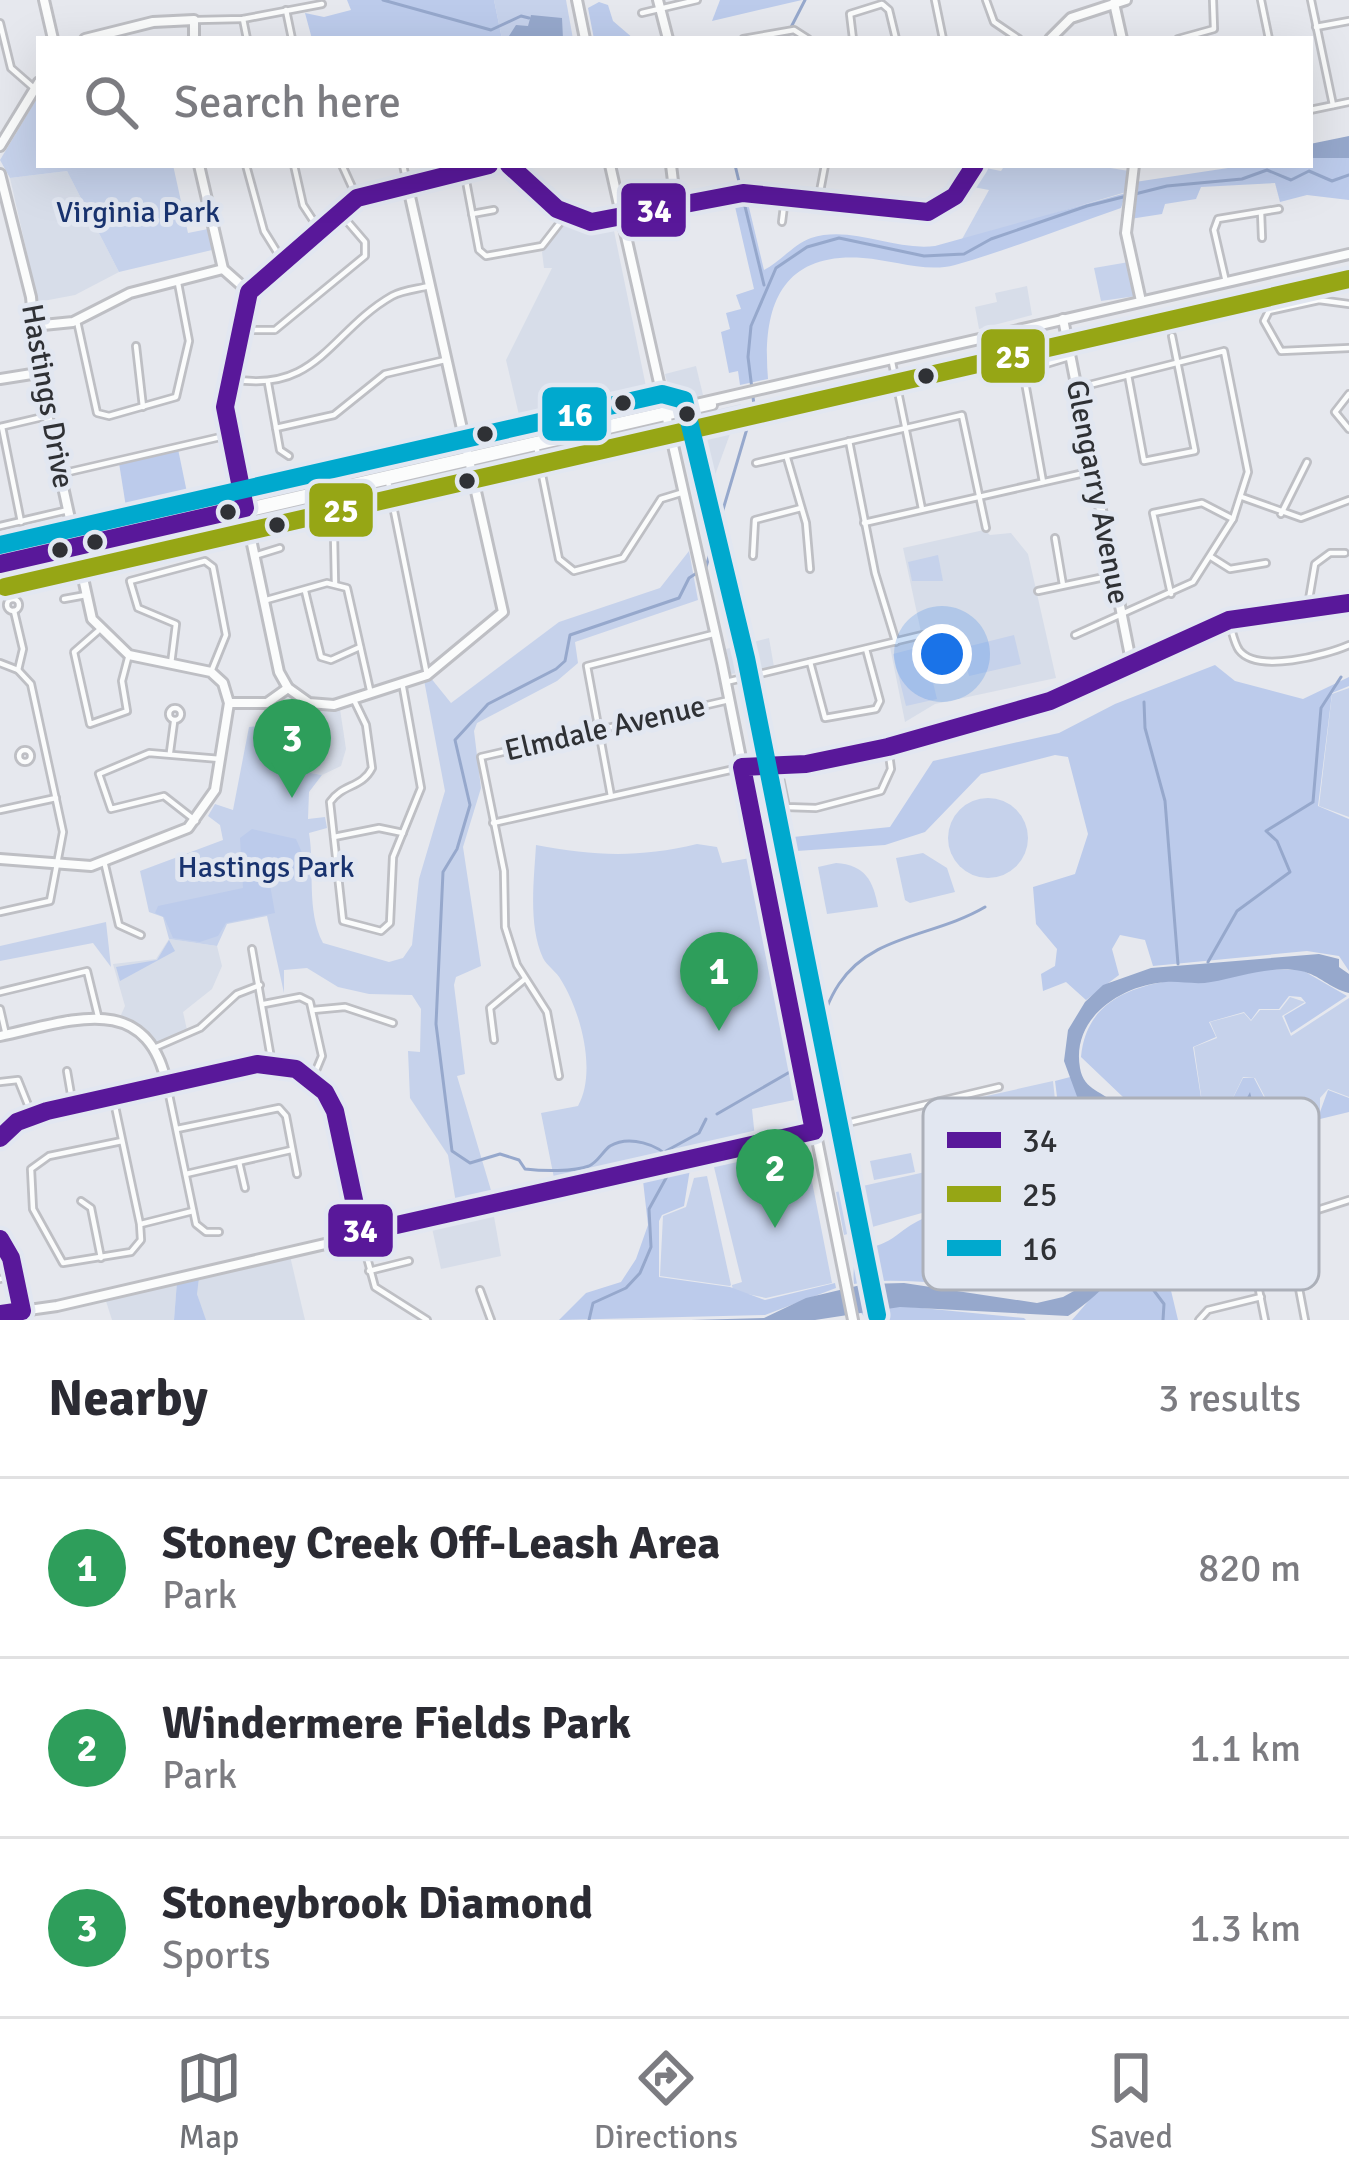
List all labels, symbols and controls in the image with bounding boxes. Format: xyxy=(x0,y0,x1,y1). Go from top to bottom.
search box xyxy=(36,36,1313,168)
icon: search xyxy=(78,69,144,135)
text: Search here xyxy=(174,75,401,130)
line badge: 34 xyxy=(619,181,688,239)
text: 34 xyxy=(636,191,672,232)
park label: Virginia Park xyxy=(56,194,220,231)
street label: Hastings Drive xyxy=(13,301,82,491)
line badge: 25 xyxy=(979,327,1047,385)
text: 25 xyxy=(995,337,1031,378)
unlabelled marker xyxy=(915,365,937,387)
street label: Glengarry Avenue xyxy=(1058,377,1137,607)
line badge: 16 xyxy=(540,385,609,443)
unlabelled marker xyxy=(612,392,634,414)
text: 16 xyxy=(557,395,593,436)
unlabelled marker xyxy=(676,403,698,425)
unlabelled marker xyxy=(474,423,496,445)
unlabelled marker xyxy=(456,470,478,492)
line badge: 25 xyxy=(307,481,375,539)
text: 25 xyxy=(323,491,359,532)
unlabelled marker xyxy=(217,501,239,523)
unlabelled marker xyxy=(266,514,288,536)
unlabelled marker xyxy=(84,531,106,553)
unlabelled marker xyxy=(49,539,71,561)
your location xyxy=(912,624,972,684)
street label: Elmdale Avenue xyxy=(501,687,709,770)
pin: 3 xyxy=(253,699,331,798)
park label: Hastings Park xyxy=(177,849,355,886)
pin: 1 xyxy=(680,932,758,1031)
legend xyxy=(923,1098,1319,1290)
text: 34 xyxy=(1022,1121,1058,1162)
pin: 2 xyxy=(736,1129,814,1228)
text: 25 xyxy=(1022,1175,1058,1216)
line badge: 34 xyxy=(326,1202,395,1259)
text: 34 xyxy=(342,1211,378,1252)
text: 16 xyxy=(1022,1229,1058,1270)
text: Nearby xyxy=(48,1367,208,1430)
text: 3 results xyxy=(1158,1374,1301,1422)
text: Stoney Creek Off-Leash Area xyxy=(162,1516,720,1571)
text: 1 xyxy=(76,1544,98,1592)
text: 820 m xyxy=(1198,1544,1301,1592)
text: Park xyxy=(162,1571,237,1619)
text: Windermere Fields Park xyxy=(162,1696,631,1751)
text: 2 xyxy=(76,1724,98,1772)
text: 1.1 km xyxy=(1189,1724,1301,1772)
text: Park xyxy=(162,1751,237,1799)
text: Stoneybrook Diamond xyxy=(162,1876,593,1931)
text: 3 xyxy=(76,1904,98,1952)
text: 1.3 km xyxy=(1189,1904,1301,1952)
text: Sports xyxy=(162,1931,271,1979)
tab: Map xyxy=(176,2045,242,2158)
tab: Directions xyxy=(594,2045,738,2158)
tab: Saved xyxy=(1090,2045,1173,2158)

